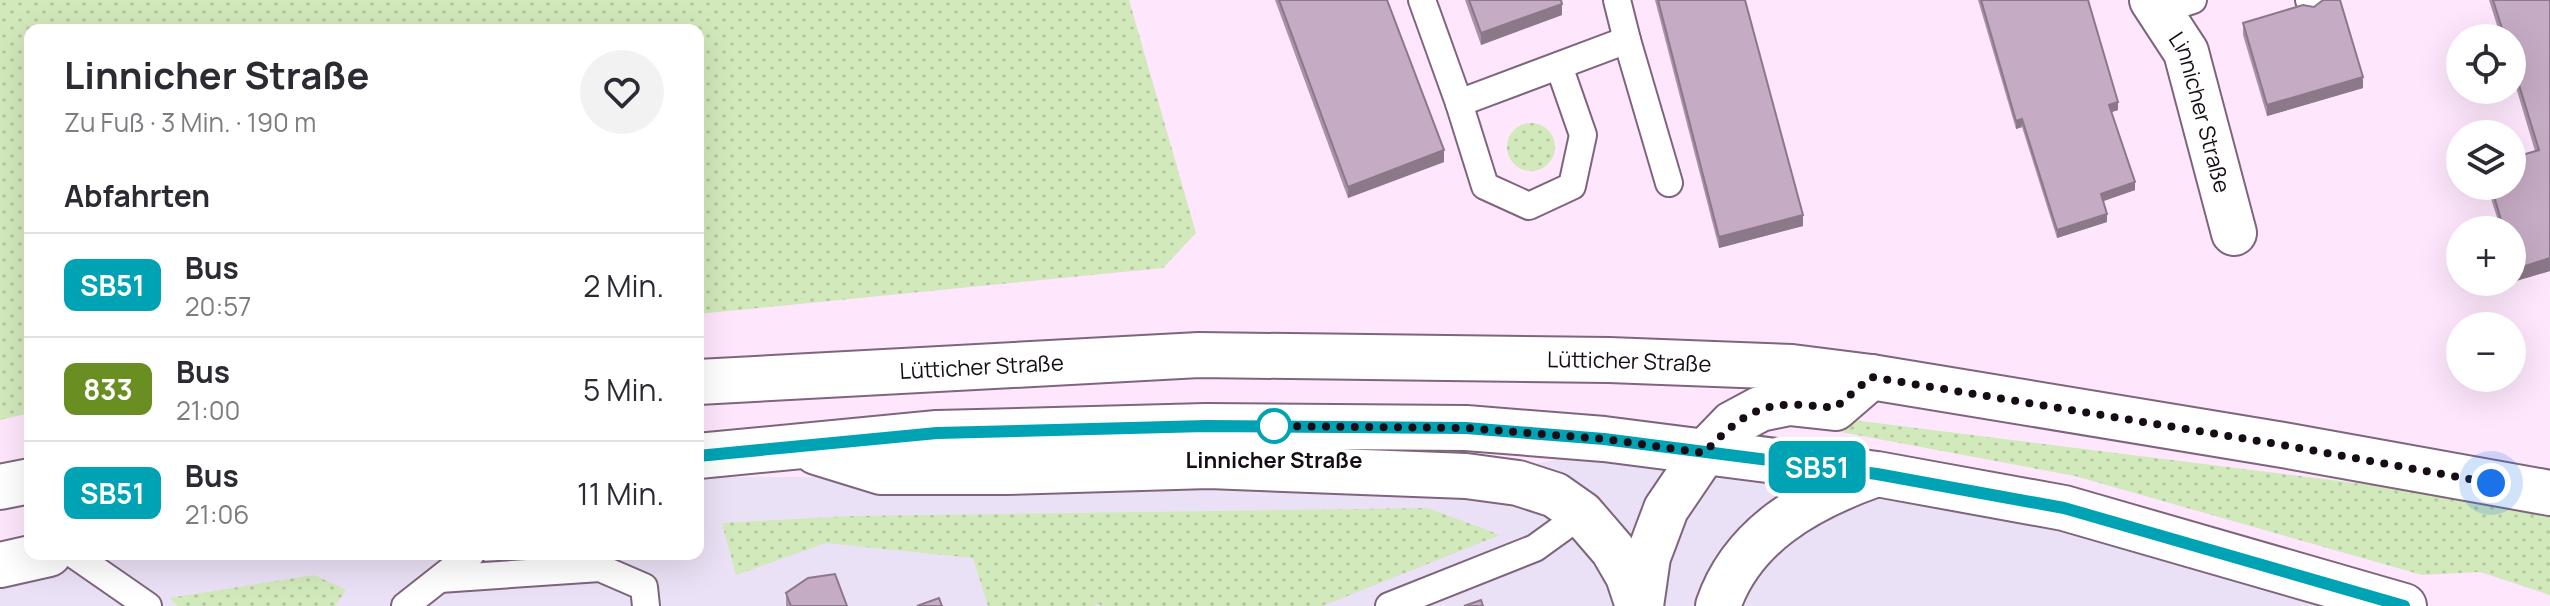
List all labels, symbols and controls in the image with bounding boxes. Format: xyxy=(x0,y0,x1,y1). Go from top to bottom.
map controls xyxy=(2446,24,2526,392)
button: locate xyxy=(2446,24,2526,104)
street label: Linnicher Straße xyxy=(2162,26,2238,196)
text: Linnicher Straße xyxy=(64,48,369,100)
button: heart xyxy=(580,50,664,134)
text: Zu Fuß · 3 Min. · 190 m xyxy=(64,104,316,140)
button: layers xyxy=(2446,120,2526,200)
text: Abfahrten xyxy=(64,175,210,216)
button: + xyxy=(2446,216,2526,296)
text: Bus xyxy=(185,247,239,288)
text: 2 Min. xyxy=(583,265,664,306)
text: SB51 xyxy=(80,266,145,304)
text: 20:57 xyxy=(185,288,251,324)
button: − xyxy=(2446,312,2526,392)
street label: Lütticher Straße xyxy=(1547,344,1712,379)
street label: Lütticher Straße xyxy=(899,347,1065,386)
text: Bus xyxy=(176,351,230,392)
text: 5 Min. xyxy=(583,369,664,410)
text: 833 xyxy=(83,370,133,408)
text: 21:00 xyxy=(176,392,240,428)
marker: Linnicher Straße xyxy=(1257,409,1291,443)
line badge: SB51 xyxy=(1761,441,1873,493)
place label: Linnicher Straße xyxy=(1186,445,1362,475)
text: SB51 xyxy=(1785,448,1849,486)
text: Bus xyxy=(185,455,239,496)
your location xyxy=(2471,463,2511,503)
text: 11 Min. xyxy=(577,473,664,514)
text: SB51 xyxy=(80,474,145,512)
text: 21:06 xyxy=(185,496,249,532)

